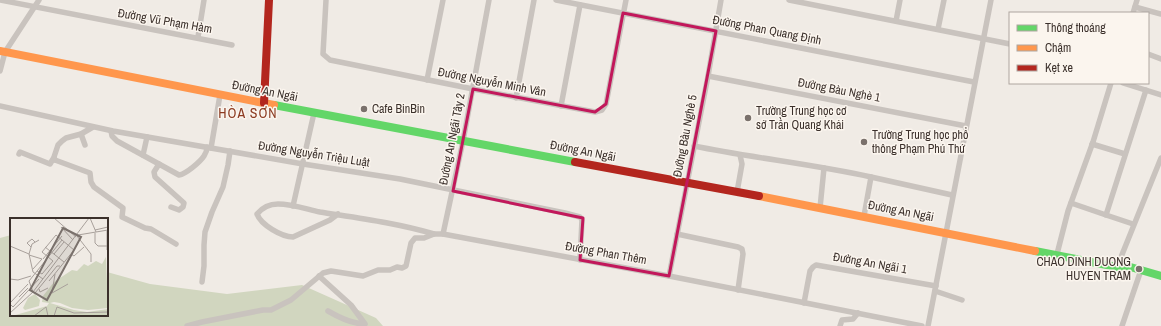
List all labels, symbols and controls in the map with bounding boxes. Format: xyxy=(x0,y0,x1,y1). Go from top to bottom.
street label: Đường Vũ Phạm Hàm xyxy=(117,5,213,37)
street label: Đường Phan Quang Định xyxy=(711,12,823,48)
legend xyxy=(1009,12,1149,84)
text: Thông thoáng xyxy=(1045,20,1106,36)
text: Chậm xyxy=(1045,40,1071,56)
text: Kẹt xe xyxy=(1045,60,1073,76)
street label: Đường Nguyễn Minh Vân xyxy=(437,64,547,100)
street label: Đường Bàu Nghè 1 xyxy=(796,74,882,106)
street label: Đường An Ngãi xyxy=(231,77,299,105)
street label: Đường An Ngãi Tây 2 xyxy=(435,92,469,186)
street label: Đường Bàu Nghè 5 xyxy=(669,93,701,179)
place label: Cafe BinBin xyxy=(372,101,425,117)
place label: Trường Trung học cơ sở Trần Quang Khải xyxy=(756,103,847,133)
district label: HÒA SƠN xyxy=(218,104,278,122)
marker: Cafe BinBin xyxy=(359,104,369,114)
marker: Trường Trung học cơ sở Trần Quang Khải xyxy=(743,113,753,123)
place label: Trường Trung học phổ thông Phạm Phú Thứ xyxy=(872,127,968,157)
street label: Đường Nguyễn Triệu Luật xyxy=(257,137,371,171)
street label: Đường An Ngãi xyxy=(549,137,617,165)
marker: Trường Trung học phổ thông Phạm Phú Thứ xyxy=(859,137,869,147)
street label: Đường An Ngãi xyxy=(867,197,935,225)
inset map xyxy=(10,218,108,316)
street label: Đường Phan Thêm xyxy=(564,238,648,268)
street label: Đường An Ngãi 1 xyxy=(832,249,909,277)
place label: CHAO DINH DUONG HUYEN TRAM xyxy=(1036,254,1131,284)
marker: CHAO DINH DUONG HUYEN TRAM xyxy=(1134,264,1144,274)

